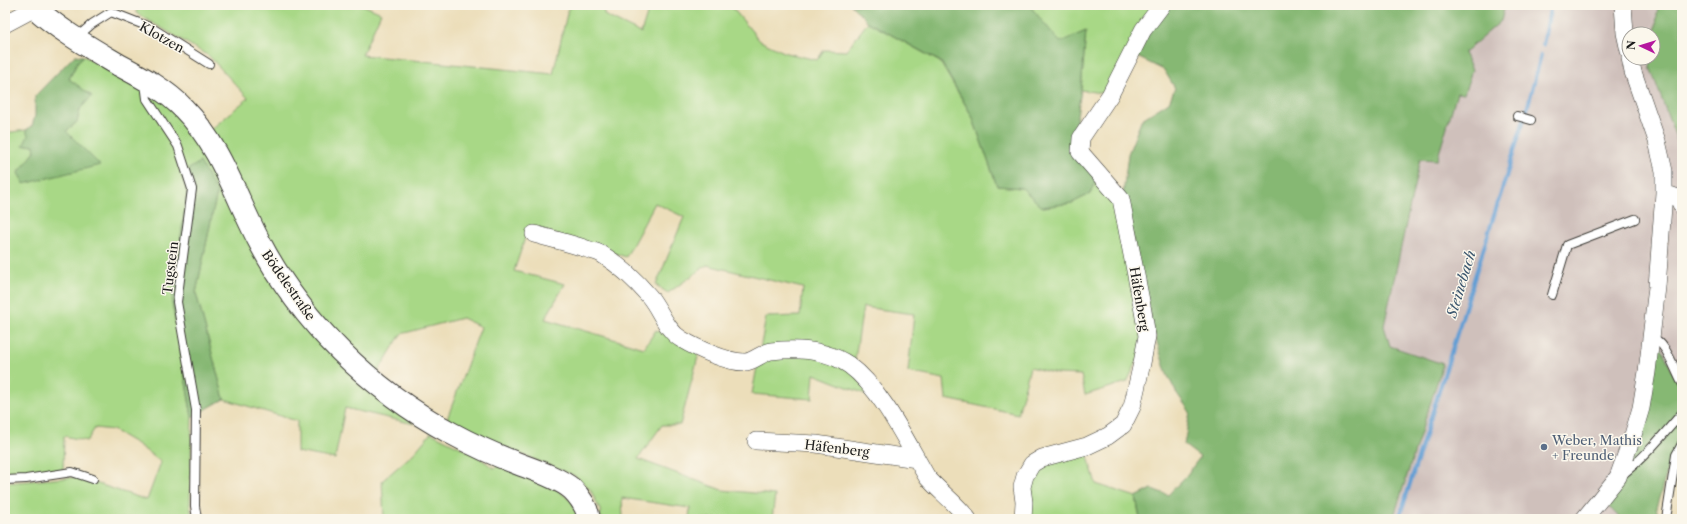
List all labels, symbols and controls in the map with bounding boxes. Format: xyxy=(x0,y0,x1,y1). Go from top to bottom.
street label: Klotzen xyxy=(137,18,187,56)
north arrow xyxy=(1621,26,1661,66)
text: N xyxy=(1624,40,1638,51)
street label: Tugstein xyxy=(159,240,181,296)
street label: Bödelestraße xyxy=(259,247,319,323)
water label: Steinebach xyxy=(1442,248,1480,321)
street label: Häfenberg xyxy=(1126,266,1154,333)
place label: Weber, Mathis + Freunde xyxy=(1551,432,1642,463)
street label: Häfenberg xyxy=(804,436,870,460)
marker: Weber, Mathis + Freunde xyxy=(1539,442,1549,452)

